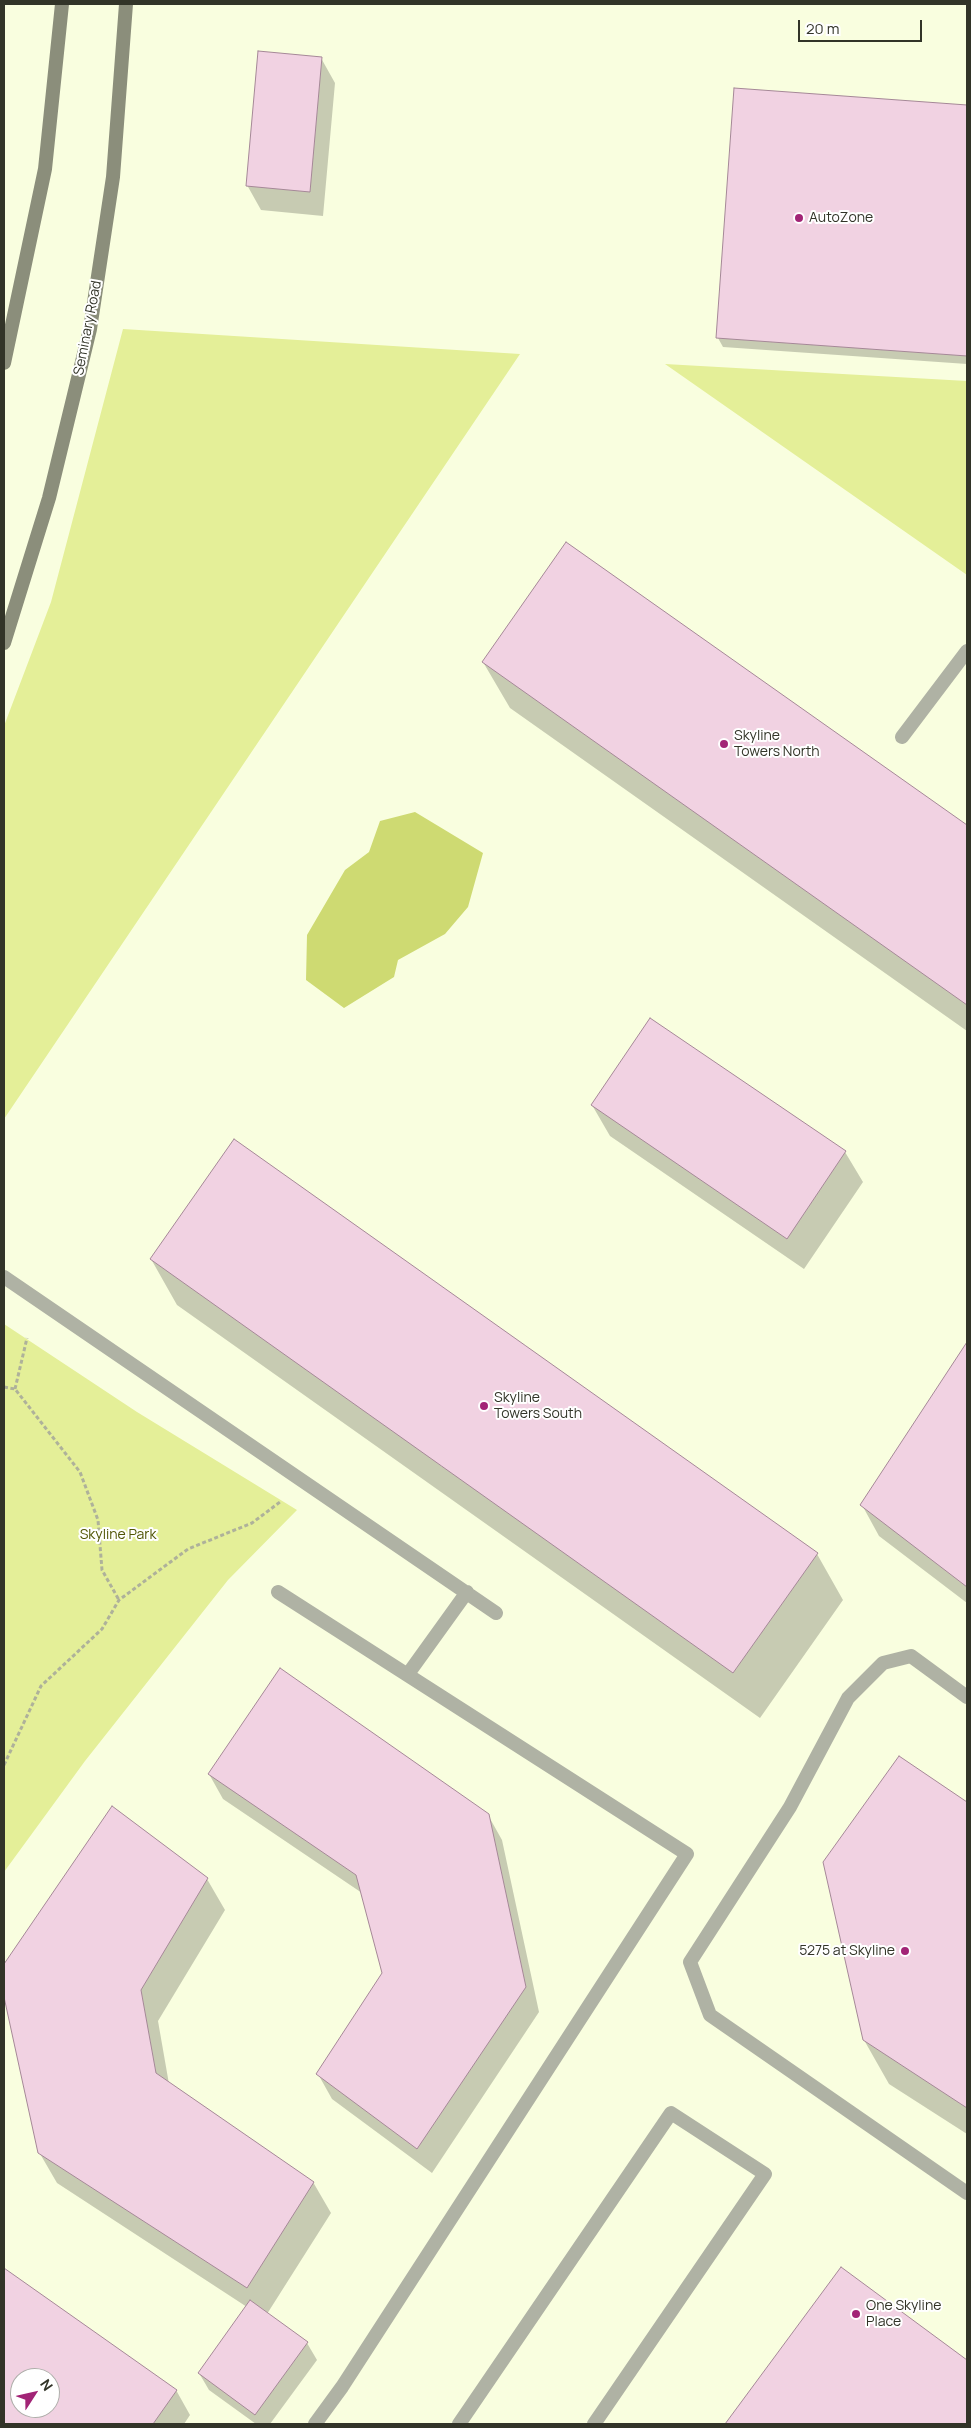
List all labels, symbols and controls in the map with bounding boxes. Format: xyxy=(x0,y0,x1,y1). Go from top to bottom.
scale bar xyxy=(801,10,925,42)
text: 20 m xyxy=(806,18,839,39)
place label: AutoZone xyxy=(809,210,873,226)
marker: AutoZone xyxy=(793,212,805,224)
street label: Seminary Road xyxy=(71,279,105,377)
place label: Skyline Towers North xyxy=(734,728,820,760)
marker: Skyline Towers North xyxy=(718,738,730,750)
place label: Skyline Towers South xyxy=(494,1390,582,1422)
marker: Skyline Towers South xyxy=(478,1400,490,1412)
park label: Skyline Park xyxy=(80,1527,156,1543)
place label: 5275 at Skyline xyxy=(799,1943,895,1959)
marker: 5275 at Skyline xyxy=(899,1945,911,1957)
place label: One Skyline Place xyxy=(866,2298,941,2330)
marker: One Skyline Place xyxy=(850,2308,862,2320)
north arrow xyxy=(10,2368,60,2418)
text: N xyxy=(36,2375,58,2394)

